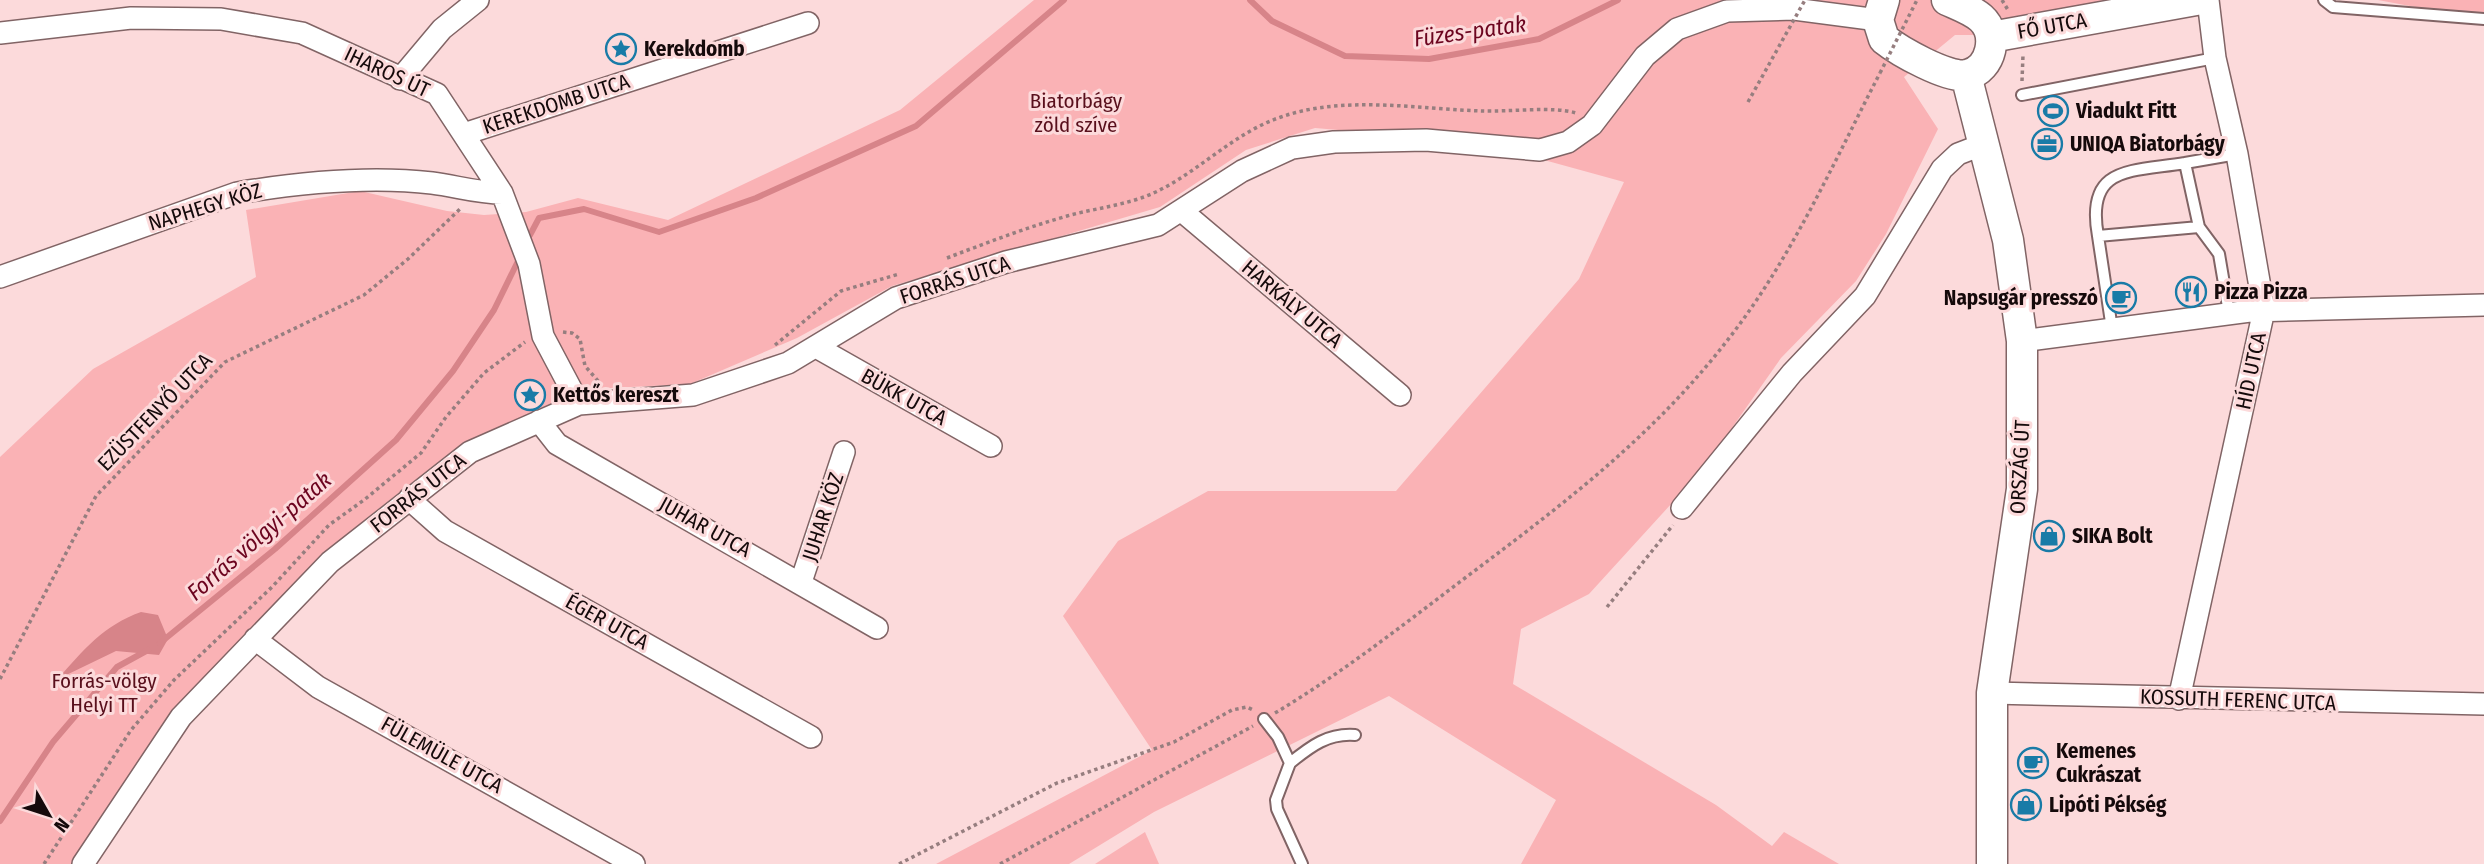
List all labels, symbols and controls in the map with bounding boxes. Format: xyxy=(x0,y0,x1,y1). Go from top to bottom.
street label: FŐ UTCA xyxy=(2015,7,2089,45)
water label: Füzes-patak xyxy=(1412,9,1528,53)
place icon: Kerekdomb xyxy=(604,32,638,66)
place label: Kerekdomb xyxy=(644,36,745,62)
street label: IHAROS ÚT xyxy=(340,41,434,103)
street label: KEREKDOMB UTCA xyxy=(479,68,633,140)
park label: Biatorbágy zöld szíve xyxy=(1030,88,1123,138)
sports icon: Viadukt Fitt xyxy=(2036,94,2070,128)
place label: Viadukt Fitt xyxy=(2075,98,2177,124)
office icon: UNIQA Biatorbágy xyxy=(2030,127,2064,161)
place label: UNIQA Biatorbágy xyxy=(2070,131,2226,157)
street label: NAPHEGY KÖZ xyxy=(145,177,265,237)
street label: FORRÁS UTCA xyxy=(897,250,1013,310)
street label: HARKÁLY UTCA xyxy=(1236,254,1348,354)
restaurant icon: Pizza Pizza xyxy=(2174,275,2208,309)
place label: Pizza Pizza xyxy=(2214,279,2308,305)
cafe icon: Napsugár presszó xyxy=(2104,281,2138,315)
place label: Napsugár presszó xyxy=(1944,285,2098,311)
street label: HÍD UTCA xyxy=(2230,330,2272,412)
street label: EZÜSTFENYŐ UTCA xyxy=(92,348,218,476)
street label: BÜKK UTCA xyxy=(857,363,951,431)
place icon: Kettős kereszt xyxy=(513,378,547,412)
place label: Kettős kereszt xyxy=(553,382,679,408)
street label: ORSZÁG ÚT xyxy=(2005,419,2035,515)
street label: FORRÁS UTCA xyxy=(365,448,471,538)
water label: Forrás völgyi-patak xyxy=(181,466,337,606)
street label: JUHAR KÖZ xyxy=(796,469,850,565)
street label: JUHAR UTCA xyxy=(654,491,756,563)
shop icon: SIKA Bolt xyxy=(2032,519,2066,553)
place label: SIKA Bolt xyxy=(2072,523,2153,549)
street label: ÉGER UTCA xyxy=(561,589,653,655)
park label: Forrás-völgy Helyi TT xyxy=(51,668,157,718)
street label: KOSSUTH FERENC UTCA xyxy=(2140,684,2336,716)
street label: FÜLEMÜLE UTCA xyxy=(377,711,507,799)
place label: Kemenes Cukrászat xyxy=(2056,738,2142,788)
cafe icon: Kemenes Cukrászat xyxy=(2016,746,2050,780)
north arrow xyxy=(14,780,84,850)
shop icon: Lipóti Pékség xyxy=(2009,788,2043,822)
place label: Lipóti Pékség xyxy=(2049,792,2167,818)
text: N xyxy=(49,814,74,837)

